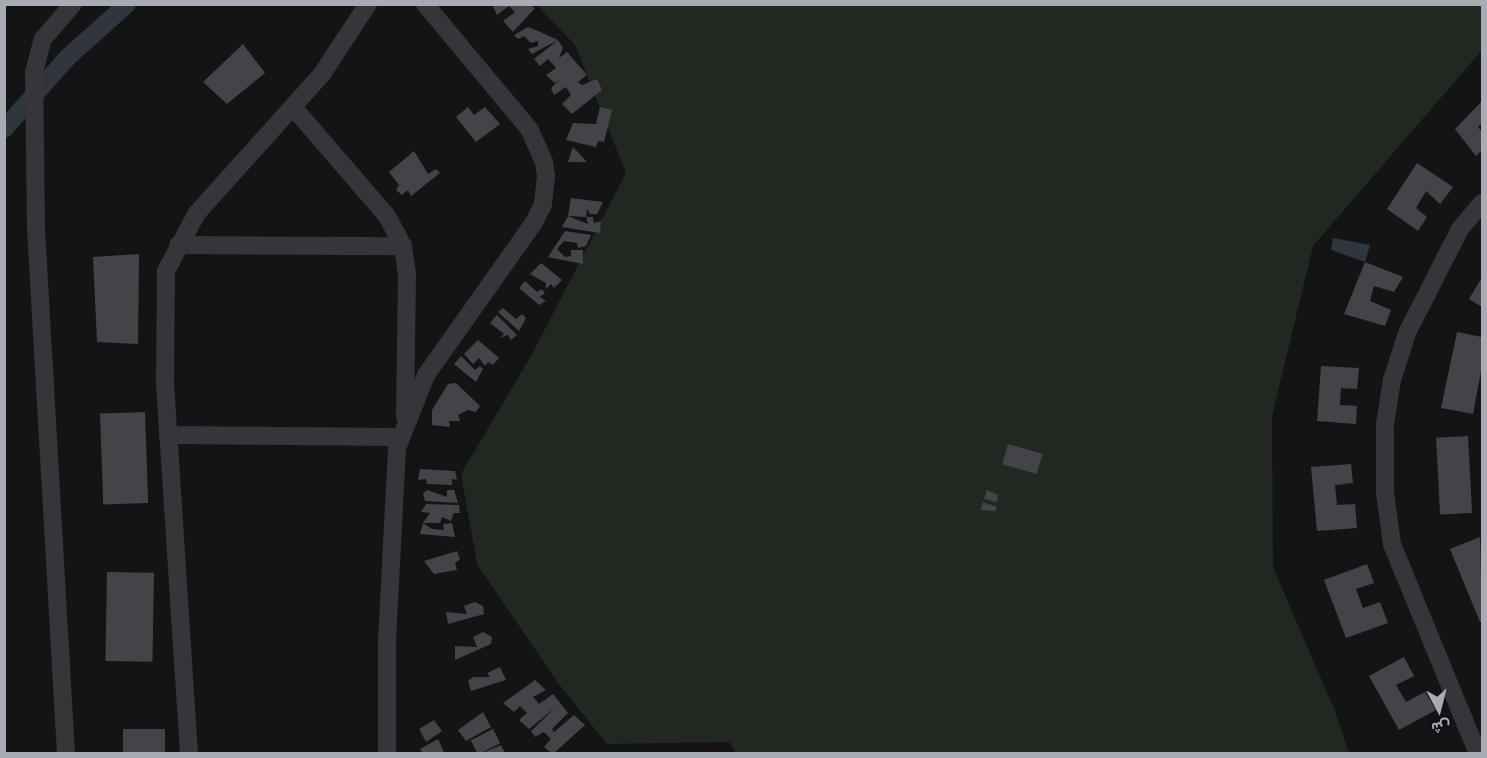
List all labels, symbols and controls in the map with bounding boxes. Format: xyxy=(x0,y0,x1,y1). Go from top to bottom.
north arrow xyxy=(1409,680,1469,740)
text: ش xyxy=(1431,718,1452,738)

